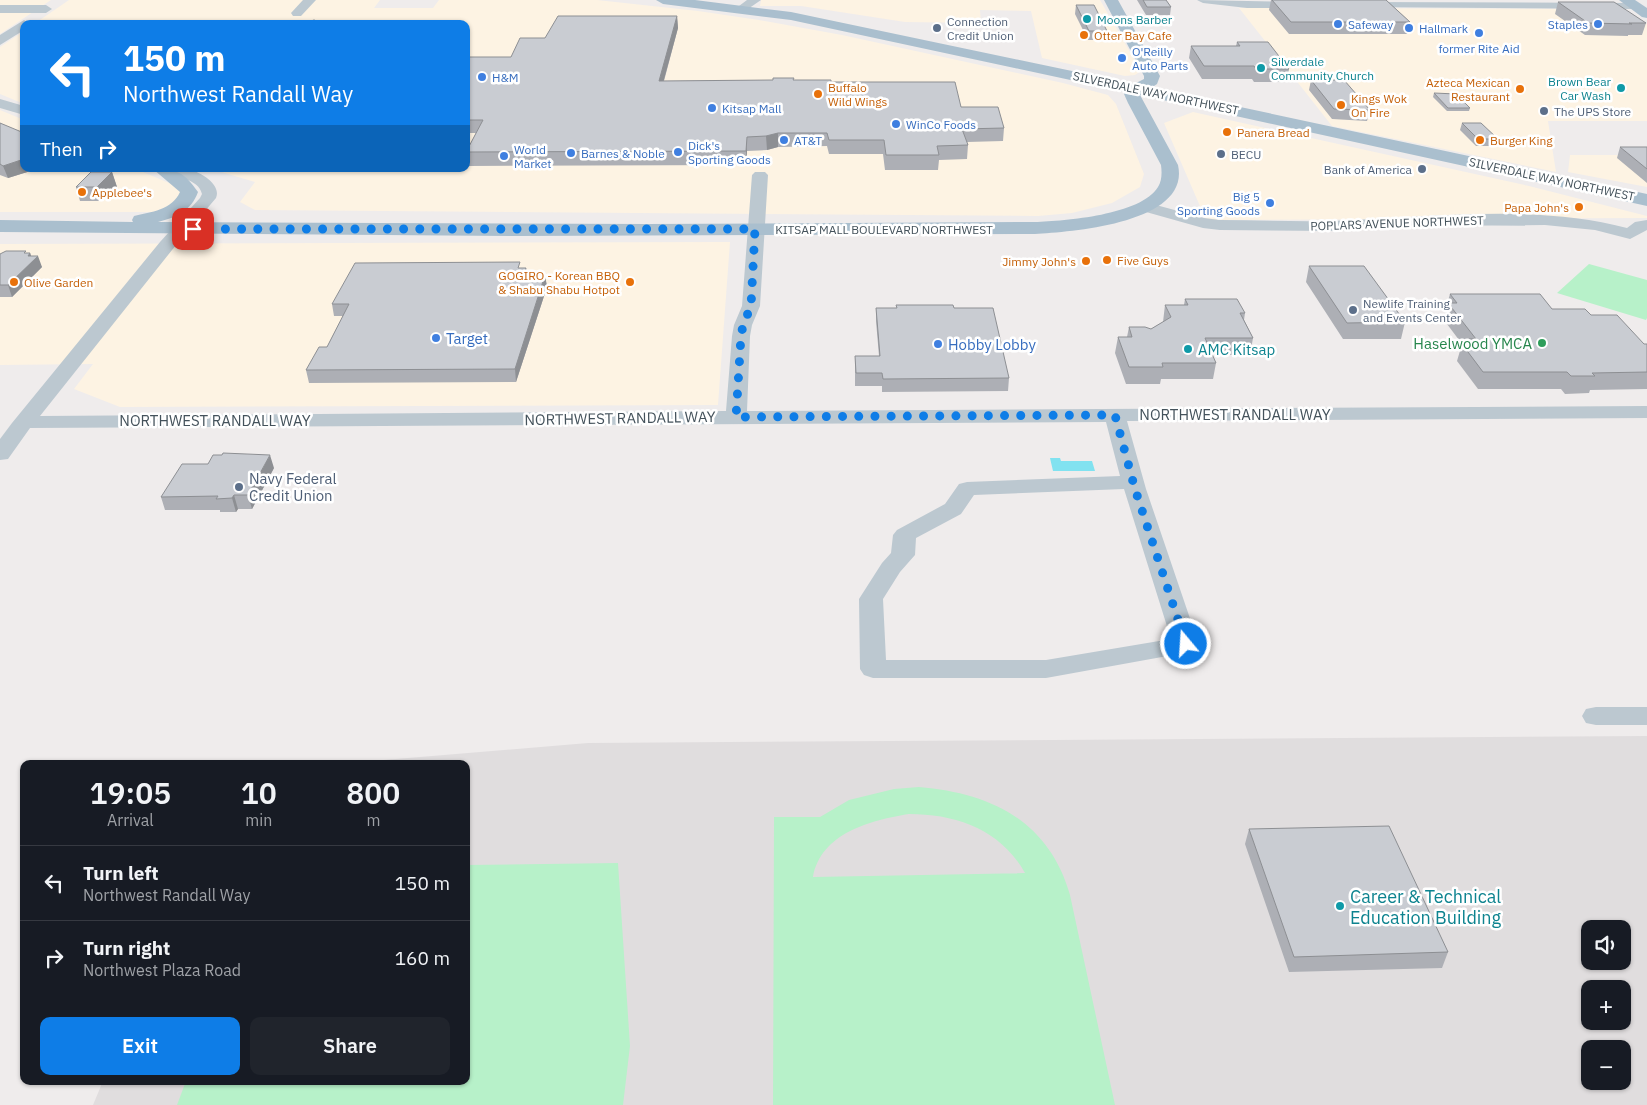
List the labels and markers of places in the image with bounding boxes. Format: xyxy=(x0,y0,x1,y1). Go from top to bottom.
place label: Moons Barber xyxy=(1097,12,1173,27)
marker: Moons Barber xyxy=(1081,13,1093,25)
place label: Connection Credit Union xyxy=(947,14,1014,43)
place label: Safeway xyxy=(1348,17,1393,32)
place label: Staples xyxy=(1548,17,1588,32)
marker: Safeway xyxy=(1332,18,1344,30)
marker: Staples xyxy=(1592,18,1604,30)
place label: Hallmark xyxy=(1419,21,1469,36)
marker: Connection Credit Union xyxy=(931,22,943,34)
marker: Hallmark xyxy=(1403,22,1415,34)
marker: former Rite Aid xyxy=(1473,27,1485,39)
place label: Otter Bay Cafe xyxy=(1094,28,1172,43)
marker: Otter Bay Cafe xyxy=(1078,29,1090,41)
place label: former Rite Aid xyxy=(1438,41,1520,56)
place label: O'Reilly Auto Parts xyxy=(1132,44,1188,73)
marker: O'Reilly Auto Parts xyxy=(1116,52,1128,64)
place label: Silverdale Community Church xyxy=(1271,54,1374,83)
marker: Silverdale Community Church xyxy=(1255,62,1267,74)
place label: H&M xyxy=(492,70,519,85)
marker: H&M xyxy=(476,71,488,83)
place label: Brown Bear Car Wash xyxy=(1548,74,1612,103)
place label: Azteca Mexican Restaurant xyxy=(1426,75,1510,104)
place label: Buffalo Wild Wings xyxy=(828,80,888,109)
marker: Brown Bear Car Wash xyxy=(1615,82,1627,94)
marker: Azteca Mexican Restaurant xyxy=(1514,83,1526,95)
marker: Buffalo Wild Wings xyxy=(812,88,824,100)
place label: Kings Wok On Fire xyxy=(1351,91,1408,120)
marker: Kings Wok On Fire xyxy=(1335,99,1347,111)
place label: Kitsap Mall xyxy=(722,101,782,116)
marker: Kitsap Mall xyxy=(706,102,718,114)
place label: The UPS Store xyxy=(1554,104,1632,119)
marker: The UPS Store xyxy=(1538,105,1550,117)
place label: WinCo Foods xyxy=(906,117,976,132)
marker: WinCo Foods xyxy=(890,118,902,130)
place label: Panera Bread xyxy=(1237,125,1310,140)
marker: Panera Bread xyxy=(1221,126,1233,138)
place label: AT&T xyxy=(794,133,822,148)
place label: Burger King xyxy=(1490,133,1553,148)
marker: AT&T xyxy=(778,134,790,146)
marker: Burger King xyxy=(1474,134,1486,146)
place label: Dick's Sporting Goods xyxy=(688,138,771,167)
place label: World Market xyxy=(514,142,551,171)
place label: Barnes & Noble xyxy=(581,146,665,161)
marker: Dick's Sporting Goods xyxy=(672,146,684,158)
marker: Barnes & Noble xyxy=(565,147,577,159)
place label: BECU xyxy=(1231,147,1261,162)
marker: BECU xyxy=(1215,148,1227,160)
marker: World Market xyxy=(498,150,510,162)
place label: Bank of America xyxy=(1324,162,1413,177)
marker: Bank of America xyxy=(1416,163,1428,175)
place label: Applebee's xyxy=(92,185,152,200)
marker: Applebee's xyxy=(76,186,88,198)
place label: Big 5 Sporting Goods xyxy=(1177,189,1260,218)
marker: Big 5 Sporting Goods xyxy=(1264,197,1276,209)
place label: Papa John's xyxy=(1504,200,1569,215)
marker: Papa John's xyxy=(1573,201,1585,213)
pin xyxy=(172,208,214,250)
place label: Five Guys xyxy=(1117,253,1169,268)
place label: Jimmy John's xyxy=(1002,254,1076,269)
marker: Five Guys xyxy=(1101,254,1113,266)
marker: Jimmy John's xyxy=(1080,255,1092,267)
place label: GOGIRO - Korean BBQ & Shabu Shabu Hotpot xyxy=(498,268,620,297)
place label: Olive Garden xyxy=(24,275,93,290)
marker: Olive Garden xyxy=(8,276,20,288)
marker: GOGIRO - Korean BBQ & Shabu Shabu Hotpot xyxy=(624,276,636,288)
place label: Newlife Training and Events Center xyxy=(1363,296,1462,325)
marker: Newlife Training and Events Center xyxy=(1347,304,1359,316)
place label: Target xyxy=(446,329,488,348)
marker: Target xyxy=(430,332,442,344)
place label: Haselwood YMCA xyxy=(1413,334,1532,353)
place label: Hobby Lobby xyxy=(948,335,1036,354)
marker: Haselwood YMCA xyxy=(1536,337,1548,349)
marker: Hobby Lobby xyxy=(932,338,944,350)
place label: AMC Kitsap xyxy=(1198,340,1275,359)
marker: AMC Kitsap xyxy=(1182,343,1194,355)
place label: Navy Federal Credit Union xyxy=(249,469,337,505)
marker: Navy Federal Credit Union xyxy=(233,481,245,493)
place label: Career & Technical Education Building xyxy=(1350,885,1502,929)
marker: Career & Technical Education Building xyxy=(1334,900,1346,912)

